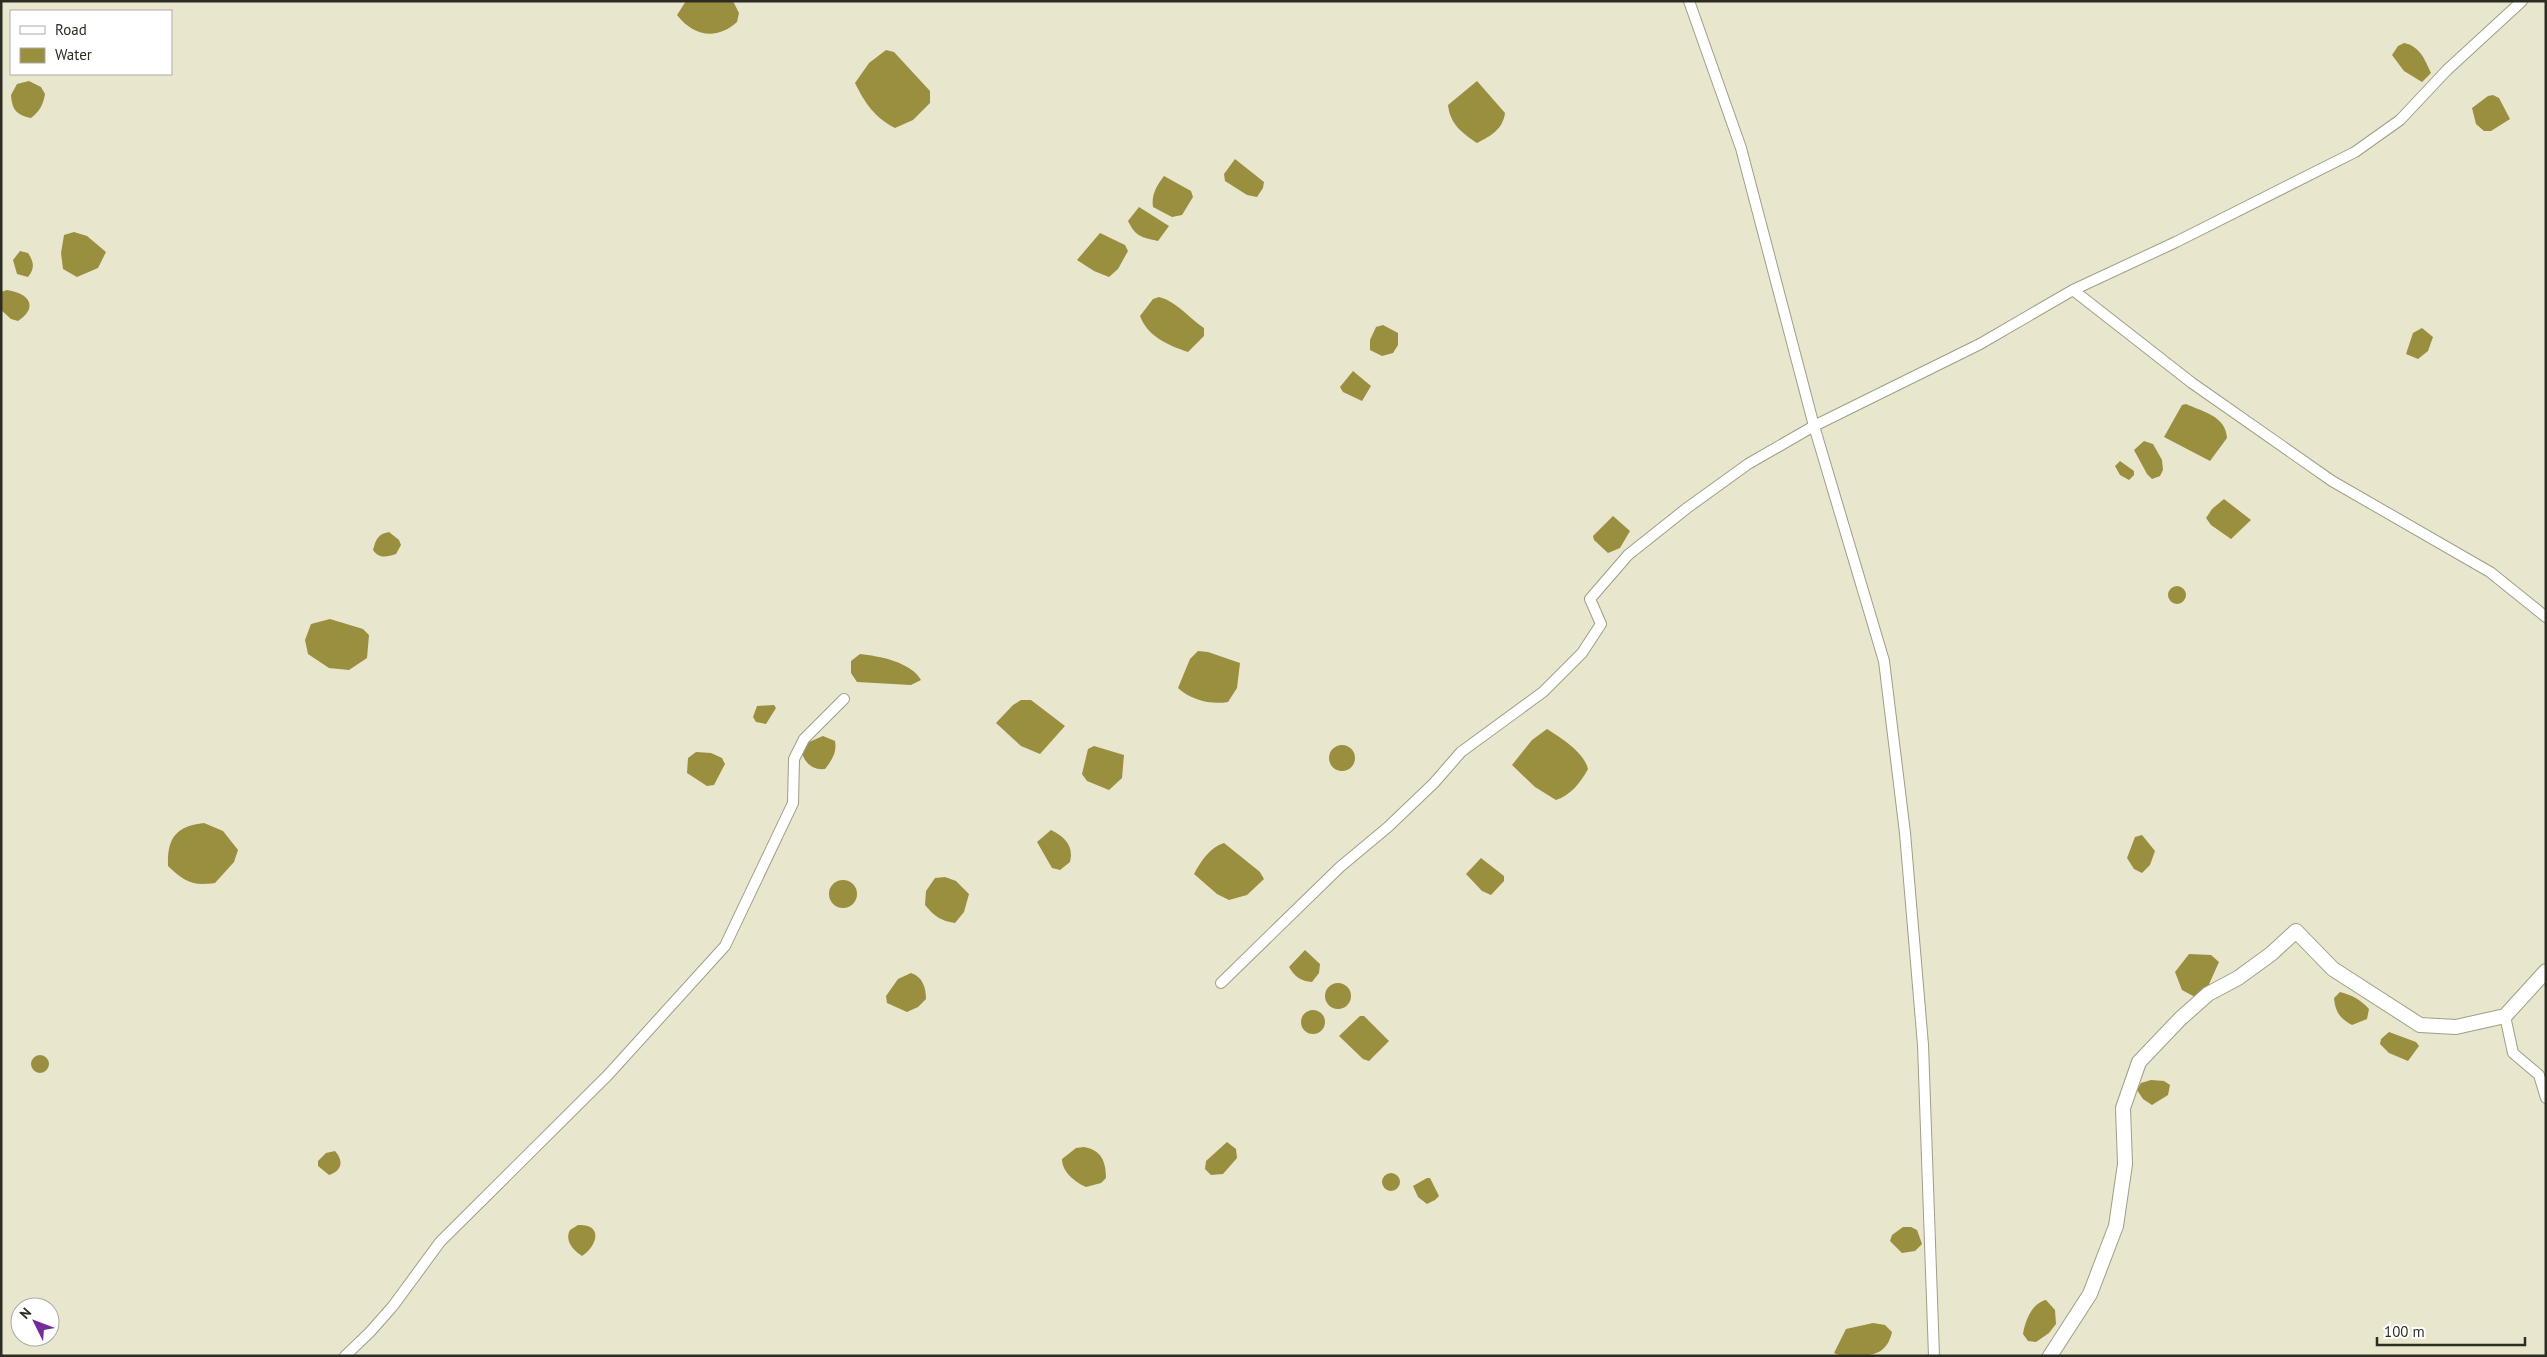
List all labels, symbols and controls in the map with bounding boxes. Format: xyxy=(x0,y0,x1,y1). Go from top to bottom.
legend xyxy=(10,10,172,75)
text: Road xyxy=(55,20,87,39)
text: Water xyxy=(55,45,92,64)
north arrow xyxy=(10,1297,60,1347)
text: N xyxy=(16,1304,35,1323)
scale bar xyxy=(2377,1314,2524,1346)
text: 100 m xyxy=(2384,1322,2425,1341)

